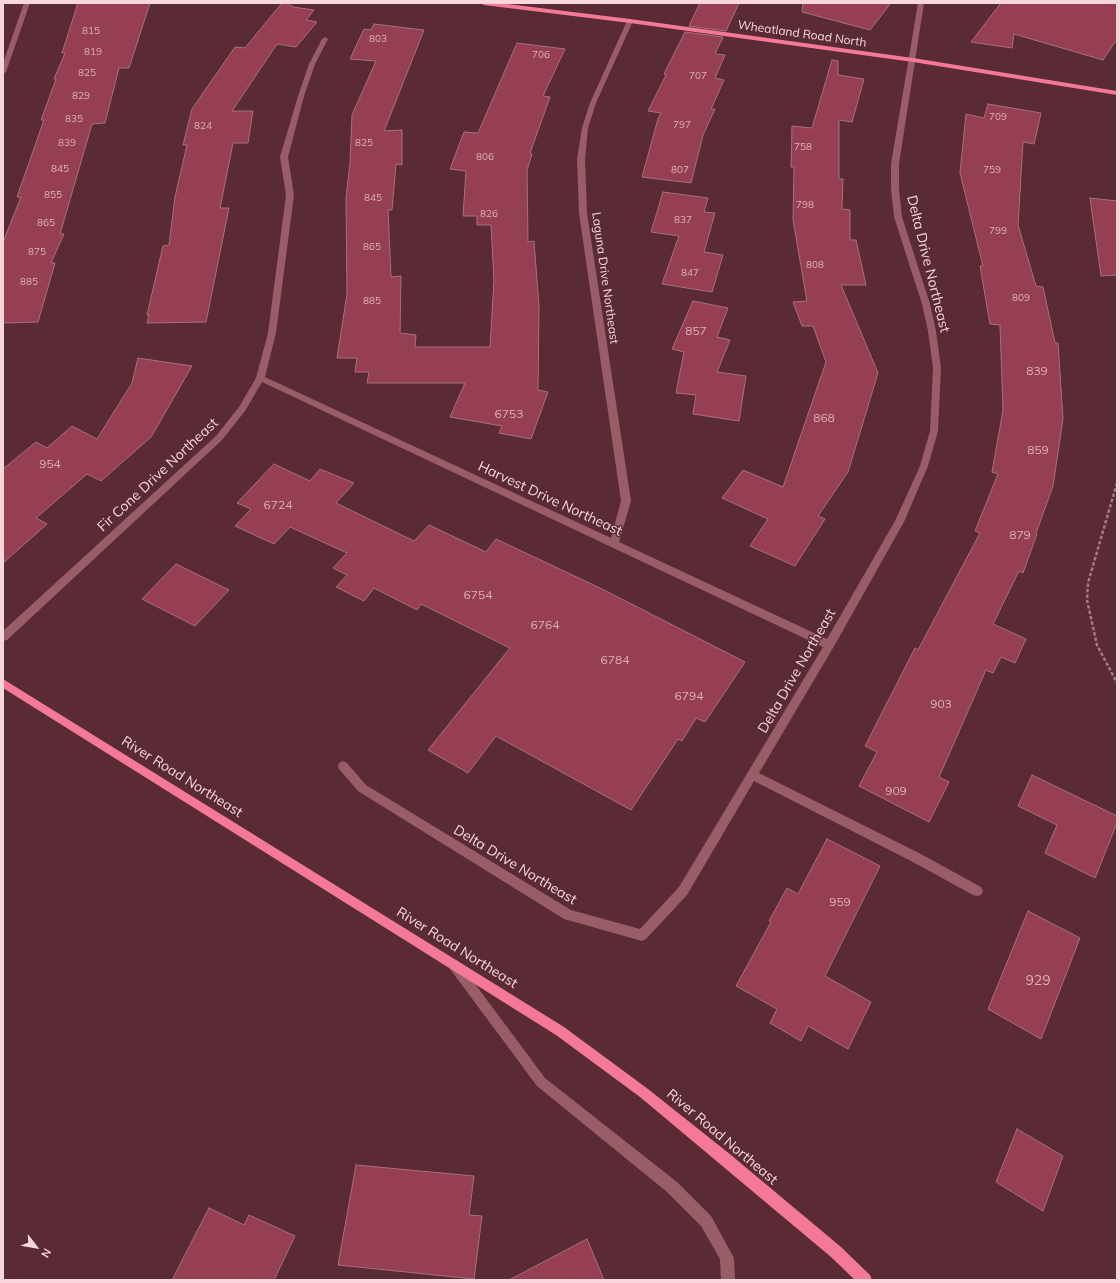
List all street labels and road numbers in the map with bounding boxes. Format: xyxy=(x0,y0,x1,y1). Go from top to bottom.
street label: Wheatland Road North xyxy=(737,18,867,50)
street label: Delta Drive Northeast xyxy=(903,194,953,334)
street label: Laguna Drive Northeast xyxy=(589,211,621,345)
street label: Fir Cone Drive Northeast xyxy=(94,415,222,535)
street label: Harvest Drive Northeast xyxy=(475,458,625,540)
street label: Delta Drive Northeast xyxy=(755,606,839,736)
street label: River Road Northeast xyxy=(118,733,246,821)
street label: Delta Drive Northeast xyxy=(450,822,580,908)
street label: River Road Northeast xyxy=(393,904,521,992)
street label: River Road Northeast xyxy=(663,1086,781,1188)

